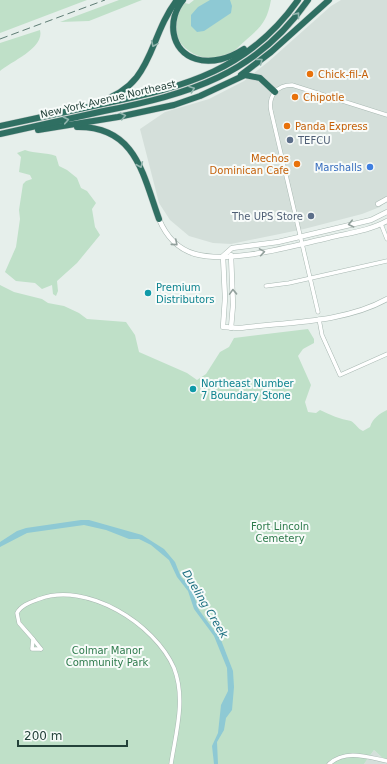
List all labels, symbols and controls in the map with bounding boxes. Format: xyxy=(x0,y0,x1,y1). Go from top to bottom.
one-way arrow xyxy=(292,13,299,20)
one-way arrow xyxy=(151,40,159,48)
one-way arrow xyxy=(255,59,262,66)
marker: Chick-fil-A xyxy=(305,69,315,79)
place label: Chick-fil-A xyxy=(318,69,368,80)
street label: New York Avenue Northeast xyxy=(39,78,177,120)
one-way arrow xyxy=(188,86,195,94)
marker: Chipotle xyxy=(290,92,300,102)
place label: Chipotle xyxy=(303,92,344,103)
one-way arrow xyxy=(120,112,126,120)
one-way arrow xyxy=(62,116,69,124)
marker: Panda Express xyxy=(282,121,292,131)
place label: Panda Express xyxy=(295,121,368,132)
marker: TEFCU xyxy=(285,135,295,145)
place label: TEFCU xyxy=(297,135,330,146)
place label: Mechos Dominican Cafe xyxy=(210,153,289,176)
marker: Mechos Dominican Cafe xyxy=(292,159,302,169)
one-way arrow xyxy=(135,161,143,168)
place label: Marshalls xyxy=(315,162,362,173)
marker: Marshalls xyxy=(365,162,375,172)
place label: The UPS Store xyxy=(231,211,303,222)
marker: The UPS Store xyxy=(306,211,316,221)
one-way arrow xyxy=(347,220,354,228)
one-way arrow xyxy=(171,238,178,245)
one-way arrow xyxy=(259,248,265,257)
place label: Premium Distributors xyxy=(156,282,215,305)
marker: Premium Distributors xyxy=(143,288,153,298)
one-way arrow xyxy=(229,289,237,295)
place label: Northeast Number 7 Boundary Stone xyxy=(201,378,295,401)
marker: Northeast Number 7 Boundary Stone xyxy=(188,384,198,394)
park label: Fort Lincoln Cemetery xyxy=(251,521,309,544)
water label: Dueling Creek xyxy=(179,567,231,641)
park label: Colmar Manor Community Park xyxy=(66,645,149,668)
scale bar xyxy=(18,722,127,748)
text: 200 m xyxy=(24,729,62,743)

